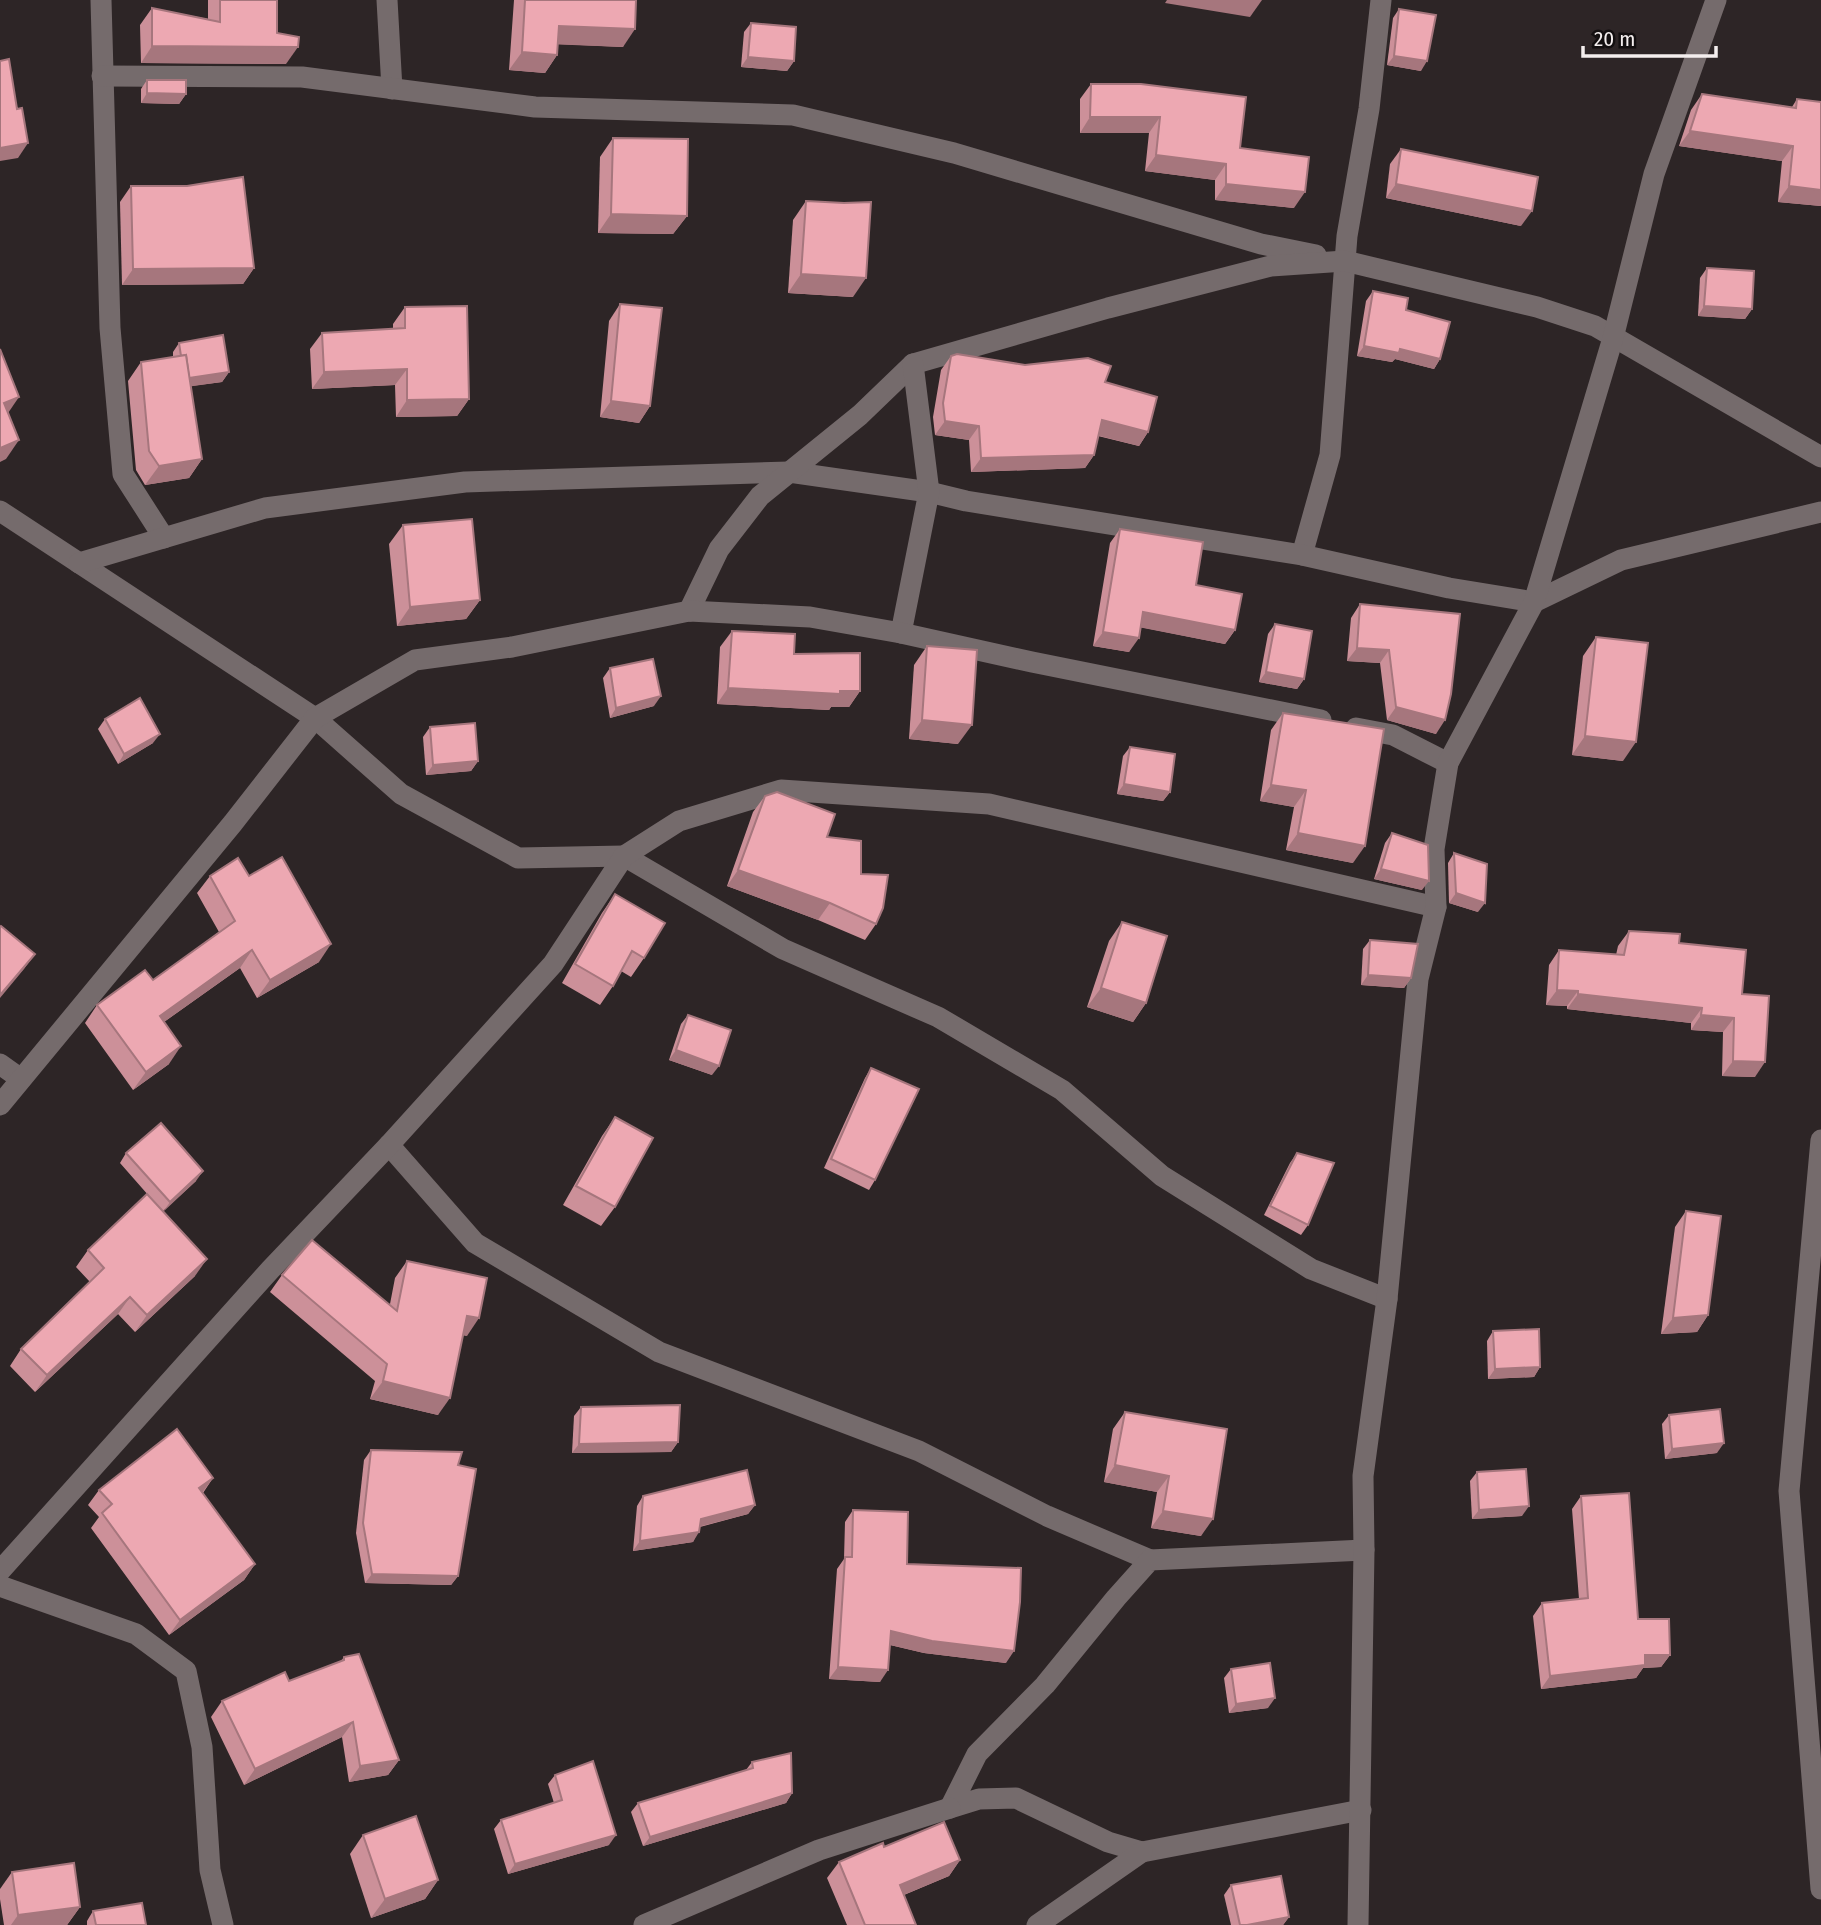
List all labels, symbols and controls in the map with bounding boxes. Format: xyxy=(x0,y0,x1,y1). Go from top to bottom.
scale bar xyxy=(1583,14,1716,58)
text: 20 m xyxy=(1594,26,1635,52)

